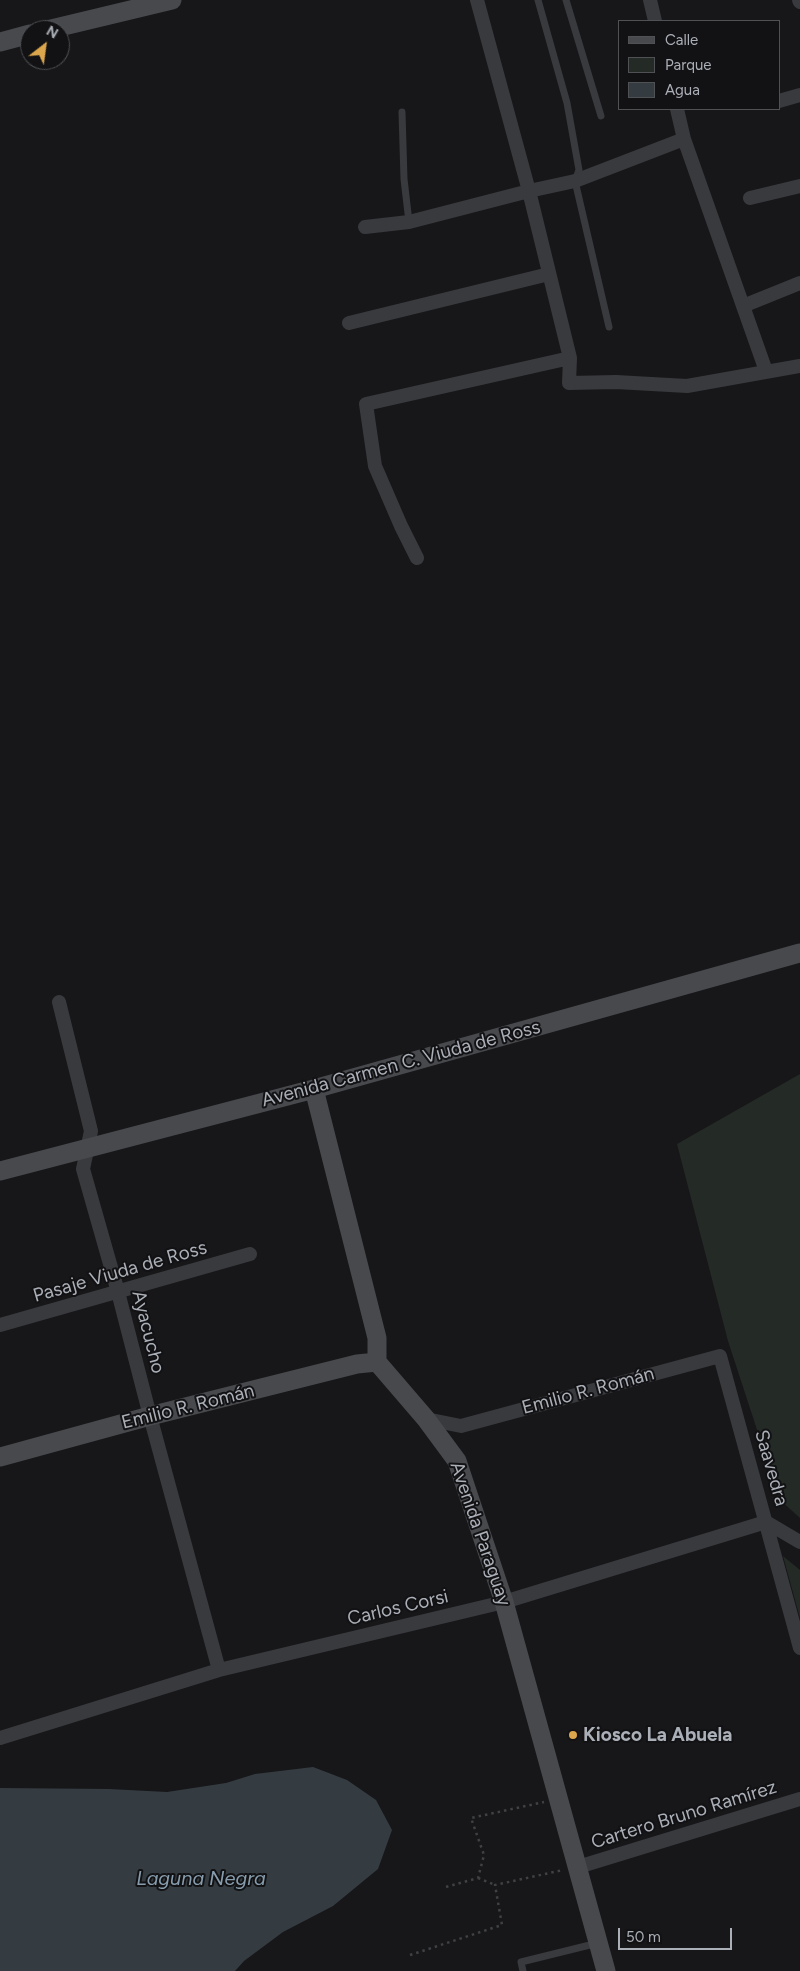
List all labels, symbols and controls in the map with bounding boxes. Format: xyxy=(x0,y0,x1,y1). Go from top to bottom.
north arrow xyxy=(20,20,70,70)
legend xyxy=(618,20,780,110)
text: N xyxy=(43,22,61,43)
text: Calle xyxy=(665,31,698,49)
text: Parque xyxy=(665,56,712,74)
text: Agua xyxy=(665,81,700,99)
street label: Avenida Carmen C. Viuda de Ross xyxy=(259,1016,543,1112)
street label: Pasaje Viuda de Ross xyxy=(30,1236,210,1308)
street label: Ayacucho xyxy=(127,1288,169,1376)
street label: Emilio R. Román xyxy=(519,1362,657,1420)
street label: Emilio R. Román xyxy=(119,1379,257,1435)
street label: Saavedra xyxy=(749,1427,793,1509)
street label: Avenida Paraguay xyxy=(445,1459,515,1609)
street label: Carlos Corsi xyxy=(345,1585,451,1631)
place label: Kiosco La Abuela xyxy=(583,1724,732,1746)
marker: Kiosco La Abuela xyxy=(567,1729,579,1741)
street label: Cartero Bruno Ramírez xyxy=(589,1776,779,1854)
water label: Laguna Negra xyxy=(136,1867,266,1891)
scale bar xyxy=(620,1918,734,1950)
text: 50 m xyxy=(626,1928,661,1946)

